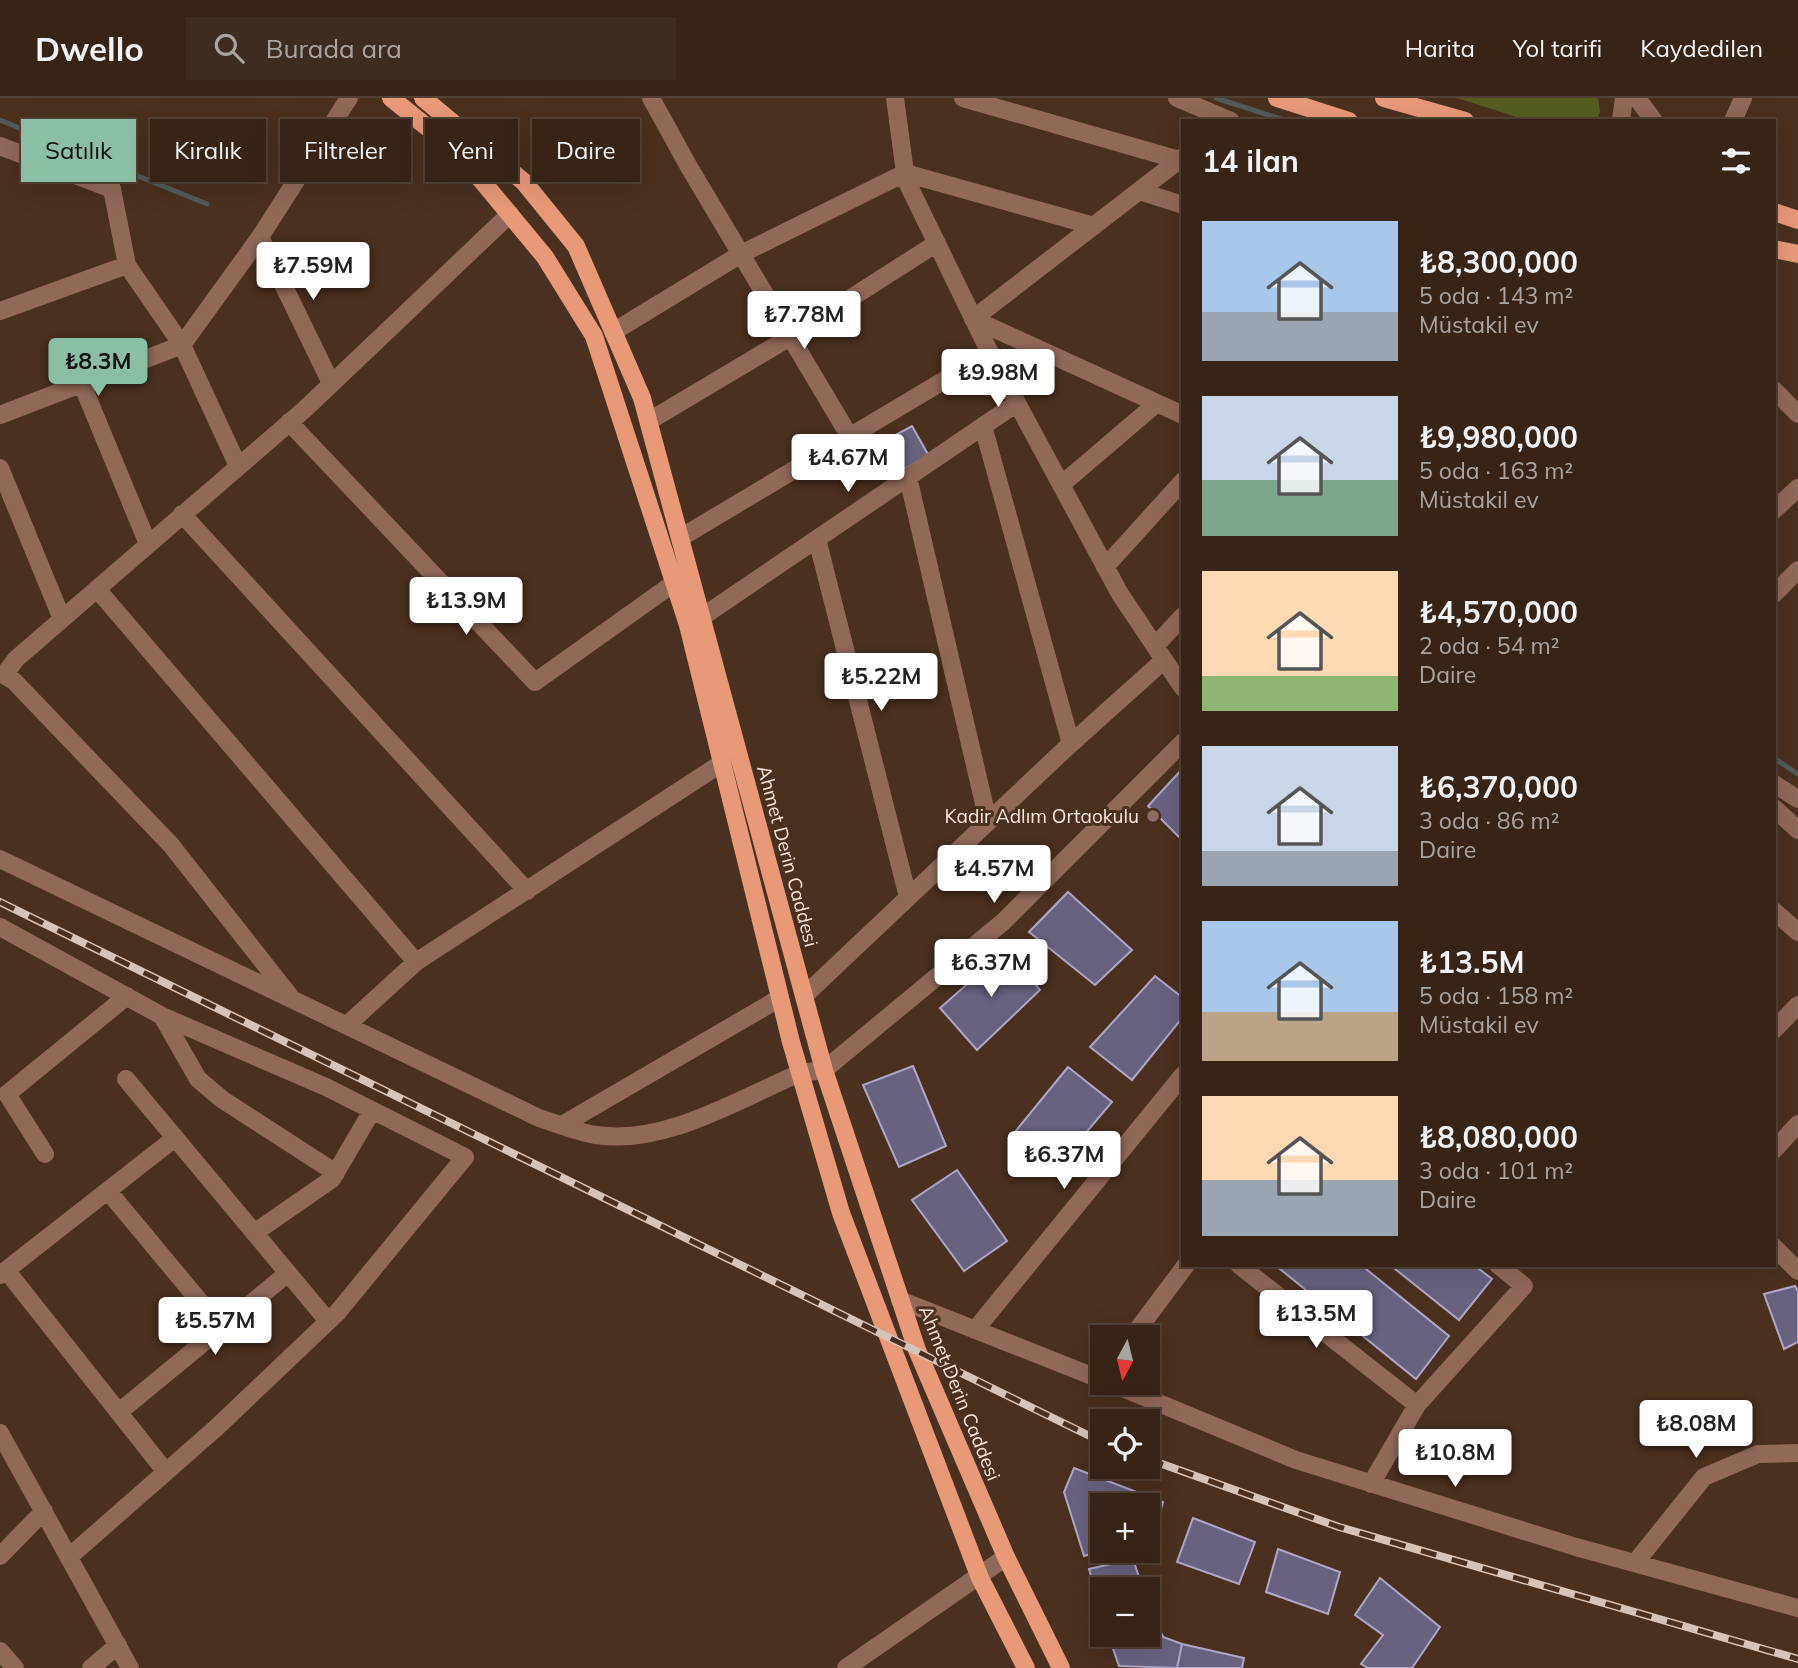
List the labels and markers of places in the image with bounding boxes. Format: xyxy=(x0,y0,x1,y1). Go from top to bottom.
pin: ₺7.59M xyxy=(256,242,370,302)
pin: ₺7.78M xyxy=(747,292,861,351)
pin: ₺8.3M xyxy=(49,338,147,398)
pin: ₺9.98M xyxy=(941,350,1055,409)
pin: ₺4.67M xyxy=(791,434,905,494)
pin: ₺13.9M xyxy=(409,578,523,637)
pin: ₺5.22M xyxy=(824,654,938,713)
place label: Kadir Adlım Ortaokulu xyxy=(944,804,1139,828)
marker: Kadir Adlım Ortaokulu xyxy=(1145,808,1161,824)
pin: ₺4.57M xyxy=(937,846,1051,905)
pin: ₺6.37M xyxy=(934,940,1048,999)
pin: ₺6.37M xyxy=(1007,1132,1121,1191)
pin: ₺13.5M xyxy=(1259,1290,1373,1350)
pin: ₺5.57M xyxy=(158,1298,272,1357)
pin: ₺8.08M xyxy=(1639,1400,1753,1460)
pin: ₺10.8M xyxy=(1398,1430,1512,1489)

